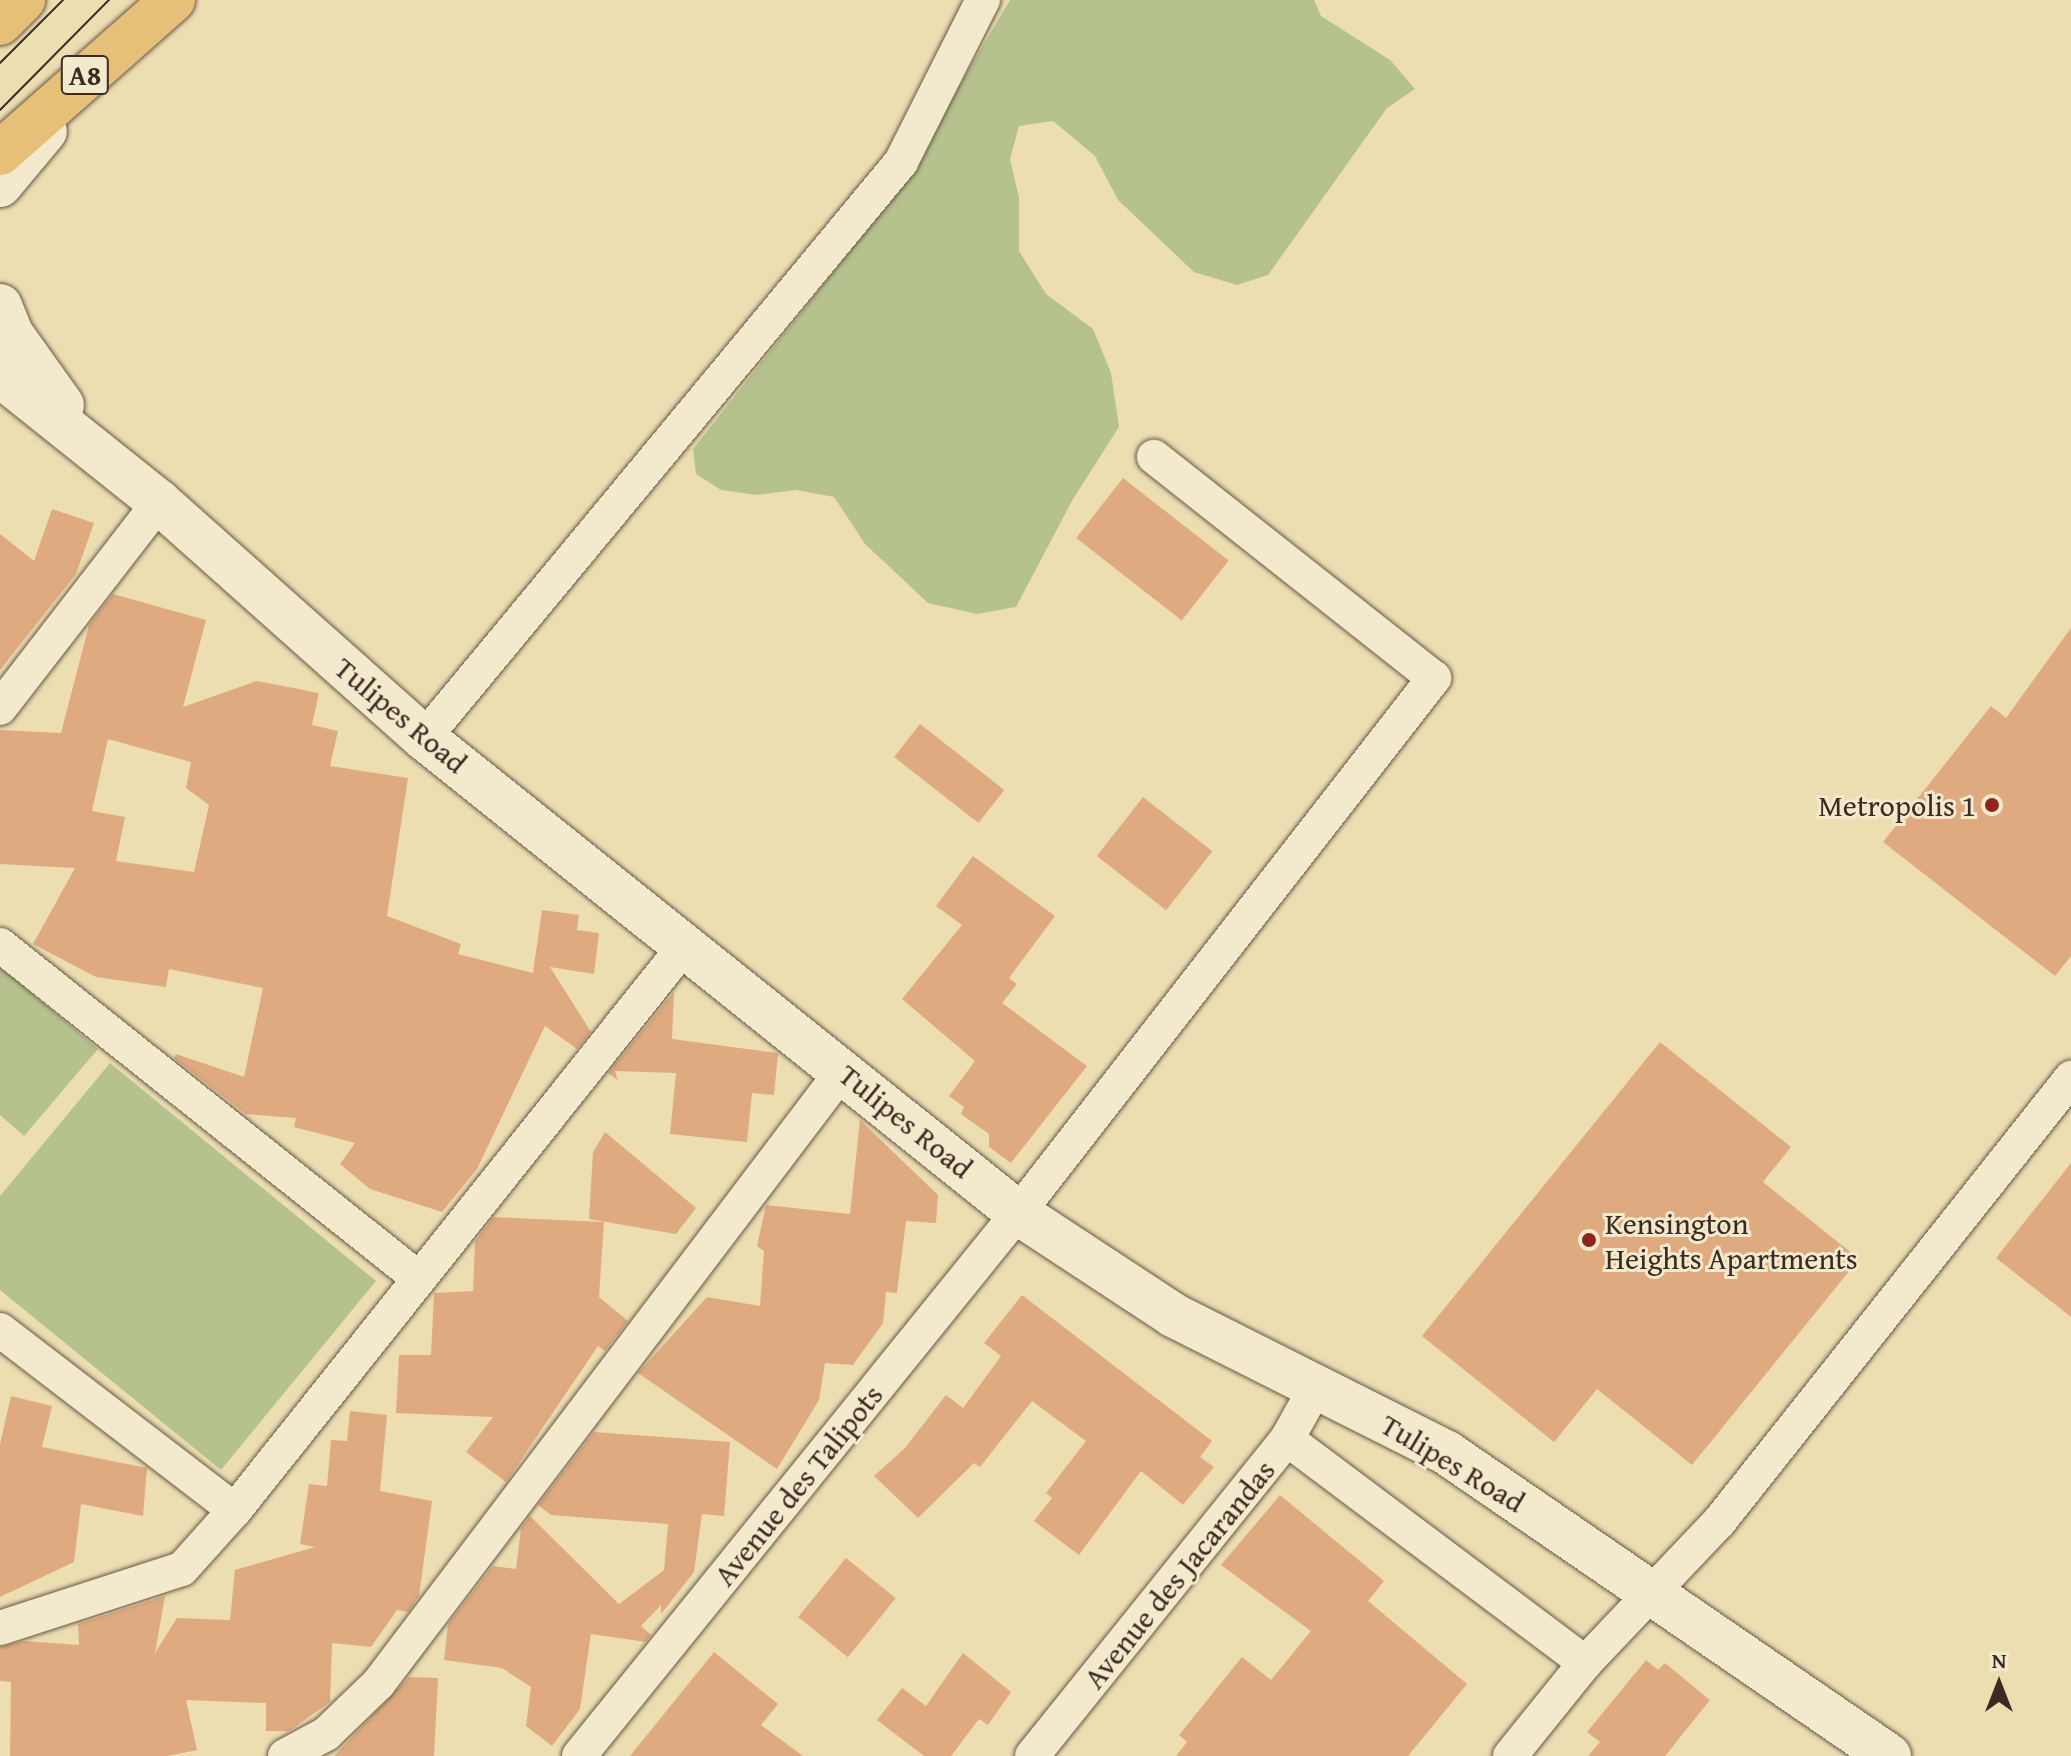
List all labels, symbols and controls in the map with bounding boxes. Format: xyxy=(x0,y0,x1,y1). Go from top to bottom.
road number: A8 xyxy=(59,51,111,99)
street label: Tulipes Road xyxy=(328,649,474,781)
place label: Metropolis 1 xyxy=(1818,787,1976,823)
marker: Metropolis 1 xyxy=(1983,796,2001,814)
street label: Tulipes Road xyxy=(832,1056,980,1186)
place label: Kensington Heights Apartments xyxy=(1605,1205,1858,1276)
marker: Kensington Heights Apartments xyxy=(1580,1231,1598,1249)
street label: Avenue des Talipots xyxy=(706,1377,890,1593)
street label: Tulipes Road xyxy=(1375,1406,1531,1520)
street label: Avenue des Jacarandas xyxy=(1076,1452,1282,1696)
north arrow xyxy=(1959,1644,2039,1724)
text: N xyxy=(1992,1644,2006,1676)

